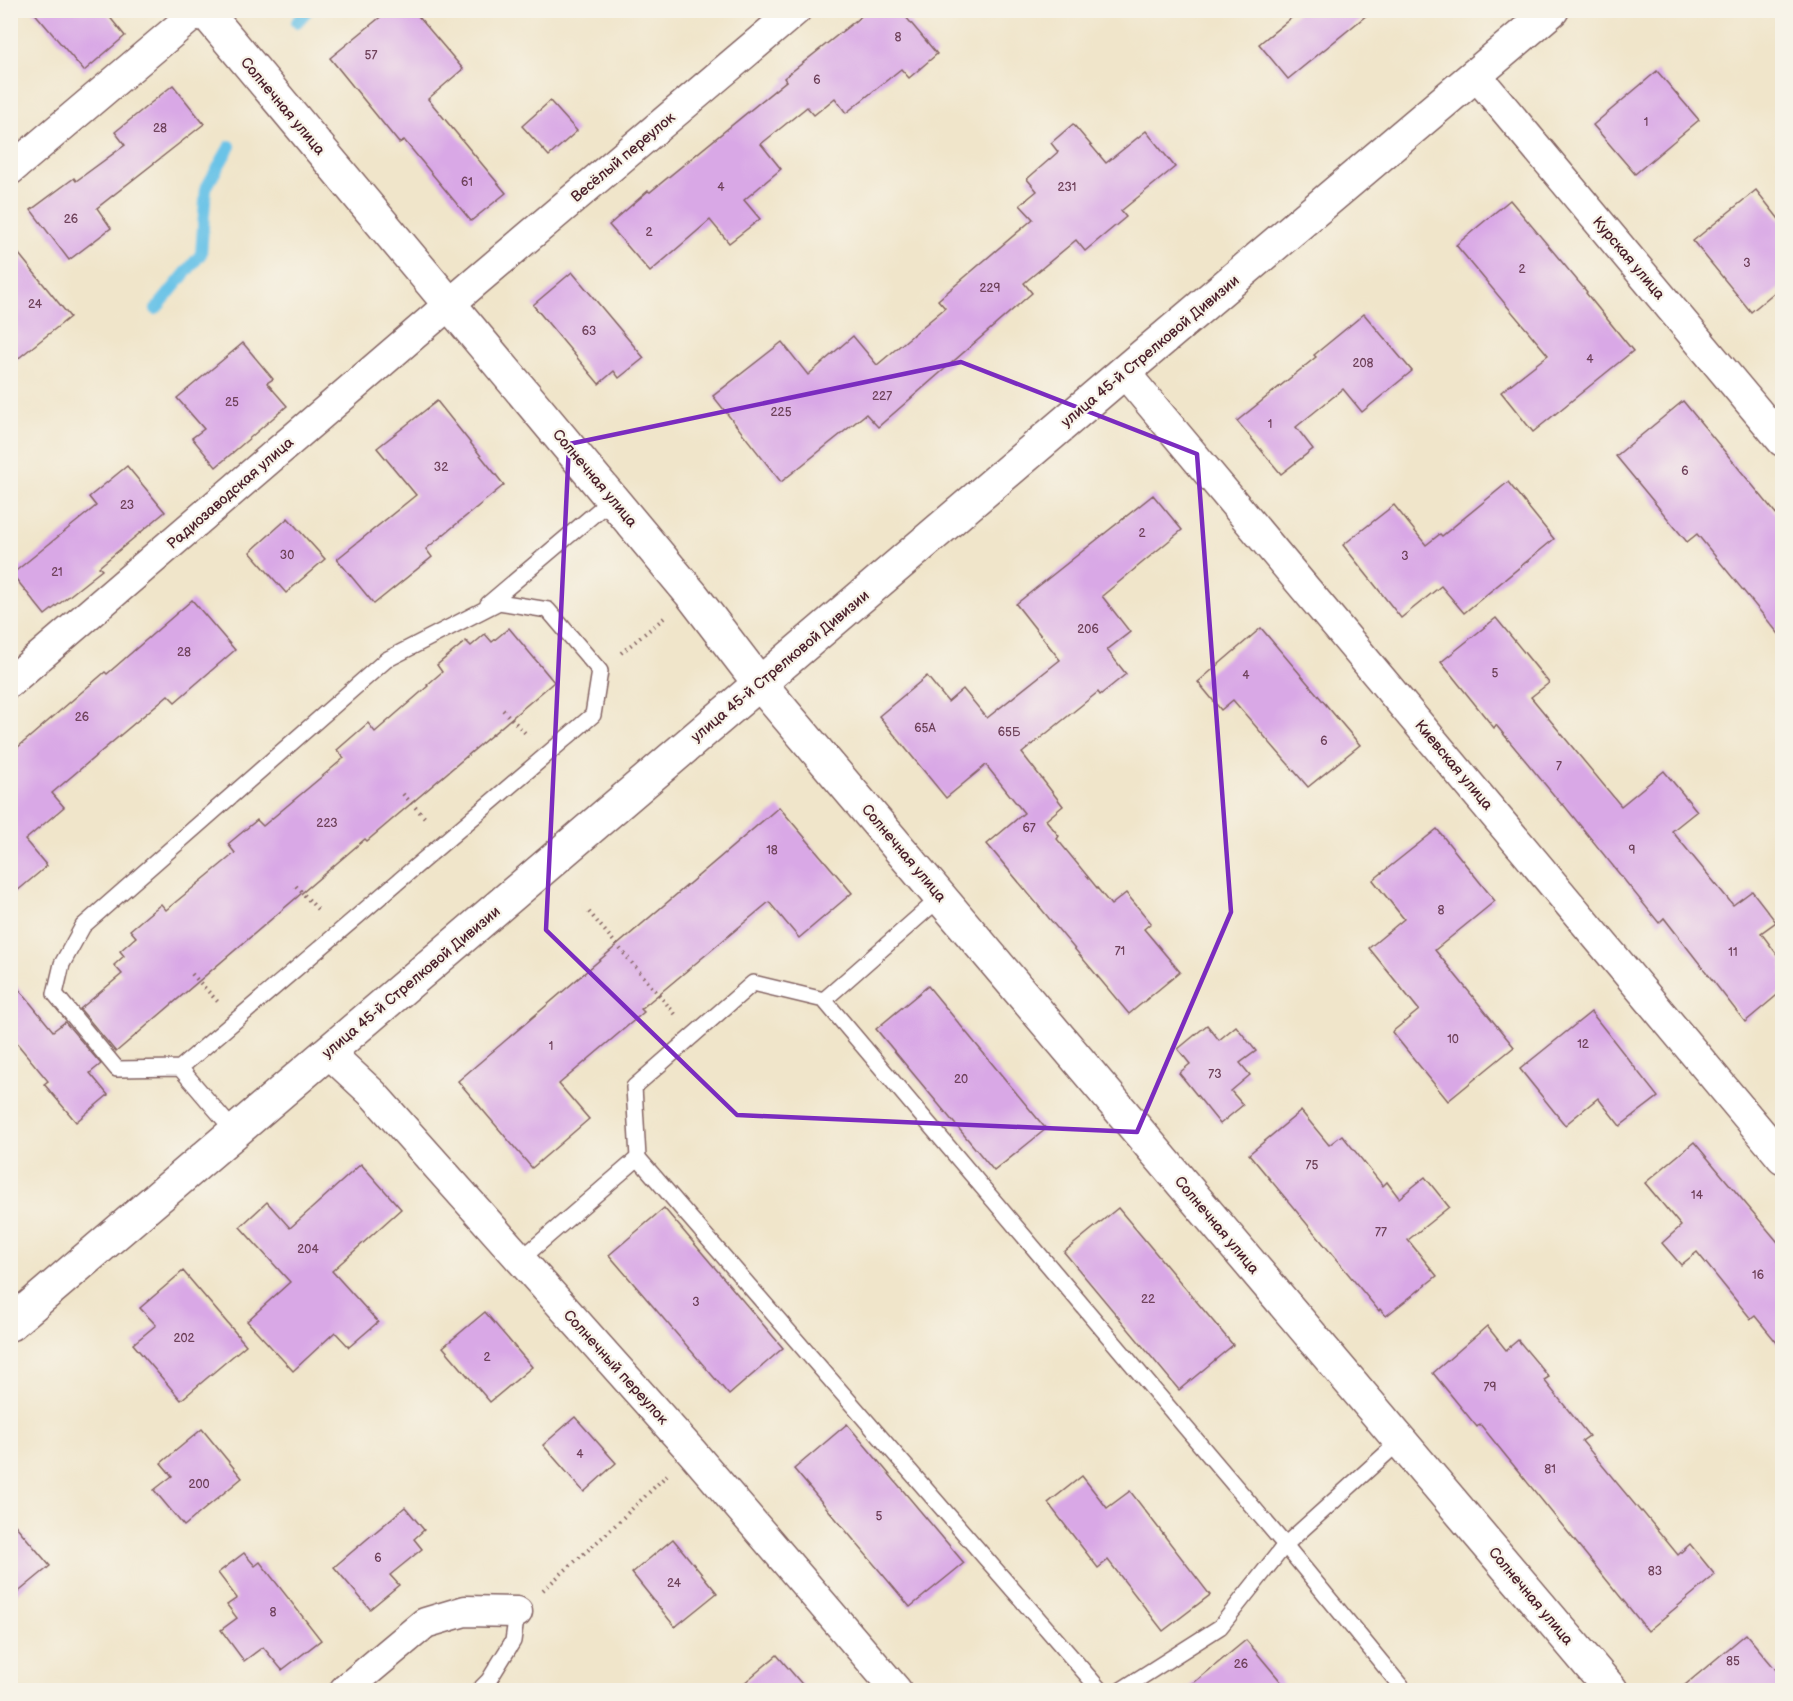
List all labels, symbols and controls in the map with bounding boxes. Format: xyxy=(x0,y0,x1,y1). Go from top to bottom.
house number: 8 xyxy=(895,30,902,45)
house number: 57 xyxy=(365,48,377,63)
street label: Солнечная улица xyxy=(236,53,329,159)
house number: 6 xyxy=(813,73,821,88)
street label: Весёлый переулок xyxy=(567,108,679,207)
house number: 1 xyxy=(1644,115,1648,130)
house number: 28 xyxy=(153,121,167,136)
house number: 61 xyxy=(461,175,473,190)
house number: 4 xyxy=(717,180,725,195)
house number: 231 xyxy=(1058,180,1076,195)
house number: 26 xyxy=(64,212,78,227)
street label: Курская улица xyxy=(1588,213,1669,304)
house number: 2 xyxy=(645,225,653,240)
house number: 3 xyxy=(1743,256,1751,271)
house number: 2 xyxy=(1518,262,1526,277)
street label: улица 45-й Стрелковой Дивизии xyxy=(1057,271,1243,432)
house number: 229 xyxy=(979,281,1001,296)
house number: 24 xyxy=(28,297,43,312)
house number: 63 xyxy=(582,324,596,339)
house number: 4 xyxy=(1586,352,1594,367)
house number: 208 xyxy=(1352,356,1374,371)
house number: 227 xyxy=(872,389,892,404)
house number: 25 xyxy=(225,395,239,410)
house number: 225 xyxy=(770,405,792,420)
house number: 1 xyxy=(1268,417,1272,432)
street label: Солнечная улица xyxy=(548,425,641,531)
street label: Радиозаводская улица xyxy=(163,433,298,554)
house number: 32 xyxy=(434,460,448,475)
house number: 6 xyxy=(1681,464,1689,479)
house number: 23 xyxy=(120,498,134,513)
house number: 2 xyxy=(1138,526,1146,541)
house number: 30 xyxy=(280,548,294,563)
house number: 3 xyxy=(1401,549,1409,564)
house number: 21 xyxy=(51,565,63,580)
street label: улица 45-й Стрелковой Дивизии xyxy=(687,586,873,747)
house number: 206 xyxy=(1077,622,1099,637)
house number: 28 xyxy=(177,645,191,660)
house number: 5 xyxy=(1492,666,1499,681)
house number: 4 xyxy=(1242,668,1250,683)
house number: 26 xyxy=(75,710,89,725)
street label: Киевская улица xyxy=(1410,716,1497,814)
house number: 65А xyxy=(914,721,936,736)
house number: 65Б xyxy=(998,725,1021,740)
house number: 6 xyxy=(1320,734,1328,749)
house number: 7 xyxy=(1556,759,1562,774)
street label: Солнечная улица xyxy=(857,800,950,906)
house number: 223 xyxy=(316,816,338,831)
house number: 67 xyxy=(1022,821,1036,836)
house number: 18 xyxy=(766,843,778,858)
house number: 9 xyxy=(1629,843,1636,858)
street label: улица 45-й Стрелковой Дивизии xyxy=(318,902,504,1063)
house number: 8 xyxy=(1438,903,1445,918)
house number: 71 xyxy=(1115,944,1125,959)
house number: 11 xyxy=(1728,945,1738,960)
house number: 10 xyxy=(1447,1032,1459,1047)
house number: 12 xyxy=(1577,1037,1589,1052)
house number: 1 xyxy=(549,1039,553,1054)
house number: 73 xyxy=(1208,1067,1222,1082)
house number: 20 xyxy=(954,1072,968,1087)
house number: 75 xyxy=(1306,1158,1319,1173)
street label: Солнечная улица xyxy=(1170,1172,1263,1278)
house number: 14 xyxy=(1691,1188,1704,1203)
house number: 77 xyxy=(1375,1225,1387,1240)
house number: 204 xyxy=(297,1242,319,1257)
house number: 16 xyxy=(1752,1268,1764,1283)
house number: 22 xyxy=(1141,1292,1155,1307)
house number: 3 xyxy=(692,1295,700,1310)
street label: Солнечный переулок xyxy=(559,1306,672,1429)
house number: 202 xyxy=(173,1331,195,1346)
house number: 2 xyxy=(483,1350,491,1365)
house number: 79 xyxy=(1484,1380,1496,1395)
house number: 4 xyxy=(576,1447,584,1462)
house number: 81 xyxy=(1544,1462,1556,1477)
house number: 200 xyxy=(188,1477,210,1492)
house number: 5 xyxy=(876,1509,883,1524)
street label: Солнечная улица xyxy=(1484,1543,1577,1649)
house number: 6 xyxy=(374,1551,382,1566)
house number: 83 xyxy=(1648,1564,1662,1579)
house number: 24 xyxy=(667,1576,682,1591)
house number: 8 xyxy=(270,1605,277,1620)
house number: 85 xyxy=(1726,1654,1740,1669)
house number: 26 xyxy=(1234,1657,1248,1672)

